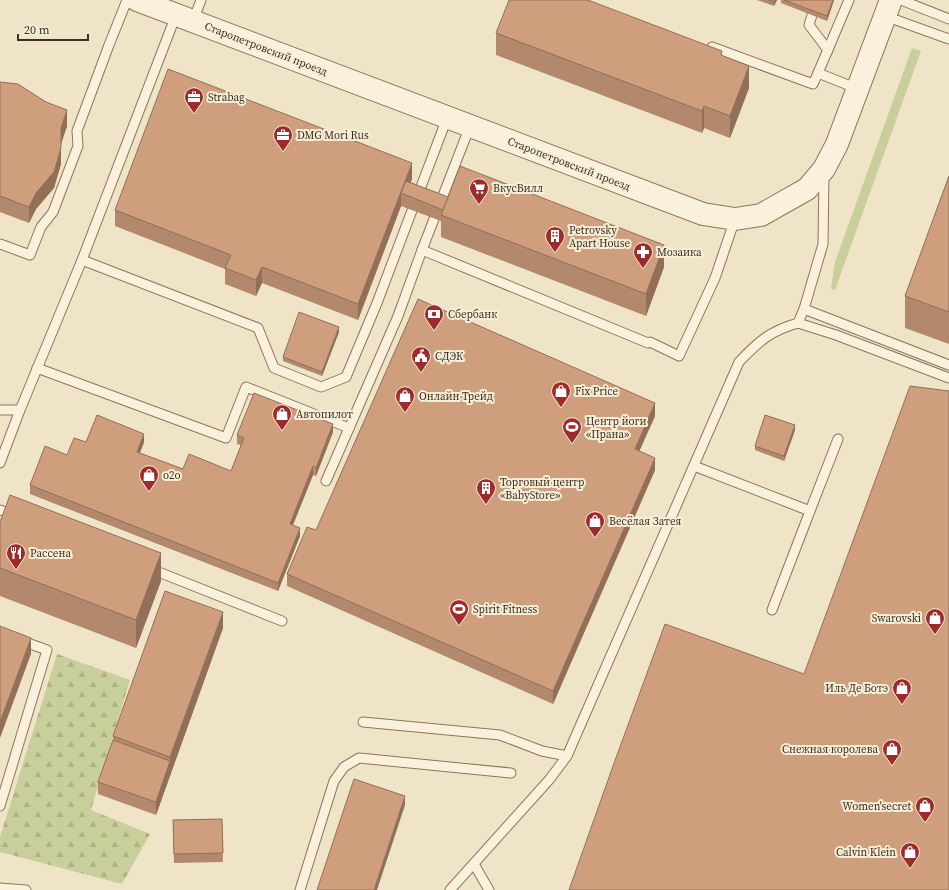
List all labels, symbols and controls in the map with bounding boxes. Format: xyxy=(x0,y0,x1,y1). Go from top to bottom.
scale bar xyxy=(18,16,88,42)
street label: Старопетровский проезд xyxy=(202,19,330,79)
text: 20 m xyxy=(24,22,50,38)
office icon: Strabag xyxy=(183,86,205,114)
place label: Strabag xyxy=(208,90,245,105)
office icon: DMG Mori Rus xyxy=(272,124,294,152)
place label: DMG Mori Rus xyxy=(297,128,369,143)
street label: Старопетровский проезд xyxy=(505,134,633,194)
supermarket icon: ВкусВилл xyxy=(468,177,490,205)
place label: ВкусВилл xyxy=(493,181,543,196)
place label: Petrovsky Apart House xyxy=(569,223,630,251)
building icon: Petrovsky Apart House xyxy=(544,225,566,253)
pharmacy icon: Мозаика xyxy=(632,241,654,269)
place label: Мозаика xyxy=(657,245,702,260)
bank icon: Сбербанк xyxy=(423,303,445,331)
place label: Сбербанк xyxy=(448,307,497,322)
public building icon: СДЭК xyxy=(410,345,432,373)
place label: СДЭК xyxy=(435,349,464,364)
shop icon: Fix Price xyxy=(550,380,572,408)
place label: Fix Price xyxy=(575,384,619,399)
shop icon: Онлайн Трейд xyxy=(394,385,416,413)
place label: Онлайн Трейд xyxy=(419,389,493,404)
shop icon: Автопилот xyxy=(271,403,293,431)
place label: Автопилот xyxy=(296,407,353,422)
place label: Центр йоги «Прана» xyxy=(586,414,647,442)
sports icon: Центр йоги «Прана» xyxy=(561,416,583,444)
shop icon: o2o xyxy=(138,464,160,492)
place label: o2o xyxy=(163,468,181,483)
place label: Торговый центр «BabyStore» xyxy=(500,475,584,503)
building icon: Торговый центр «BabyStore» xyxy=(475,477,497,505)
shop icon: Весёлая Затея xyxy=(584,510,606,538)
place label: Весёлая Затея xyxy=(609,514,681,529)
restaurant icon: Рассена xyxy=(5,542,27,570)
place label: Рассена xyxy=(30,546,71,561)
sports icon: Spirit Fitness xyxy=(448,598,470,626)
place label: Spirit Fitness xyxy=(473,602,537,617)
shop icon: Swarovski xyxy=(924,607,946,635)
place label: Swarovski xyxy=(872,611,921,626)
shop icon: Иль Де Ботэ xyxy=(891,677,913,705)
place label: Иль Де Ботэ xyxy=(825,681,888,696)
shop icon: Снежная королева xyxy=(881,738,903,766)
place label: Снежная королева xyxy=(782,742,878,757)
shop icon: Women'secret xyxy=(914,795,936,823)
place label: Women'secret xyxy=(842,799,911,814)
shop icon: Calvin Klein xyxy=(899,841,921,869)
place label: Calvin Klein xyxy=(836,845,896,860)

